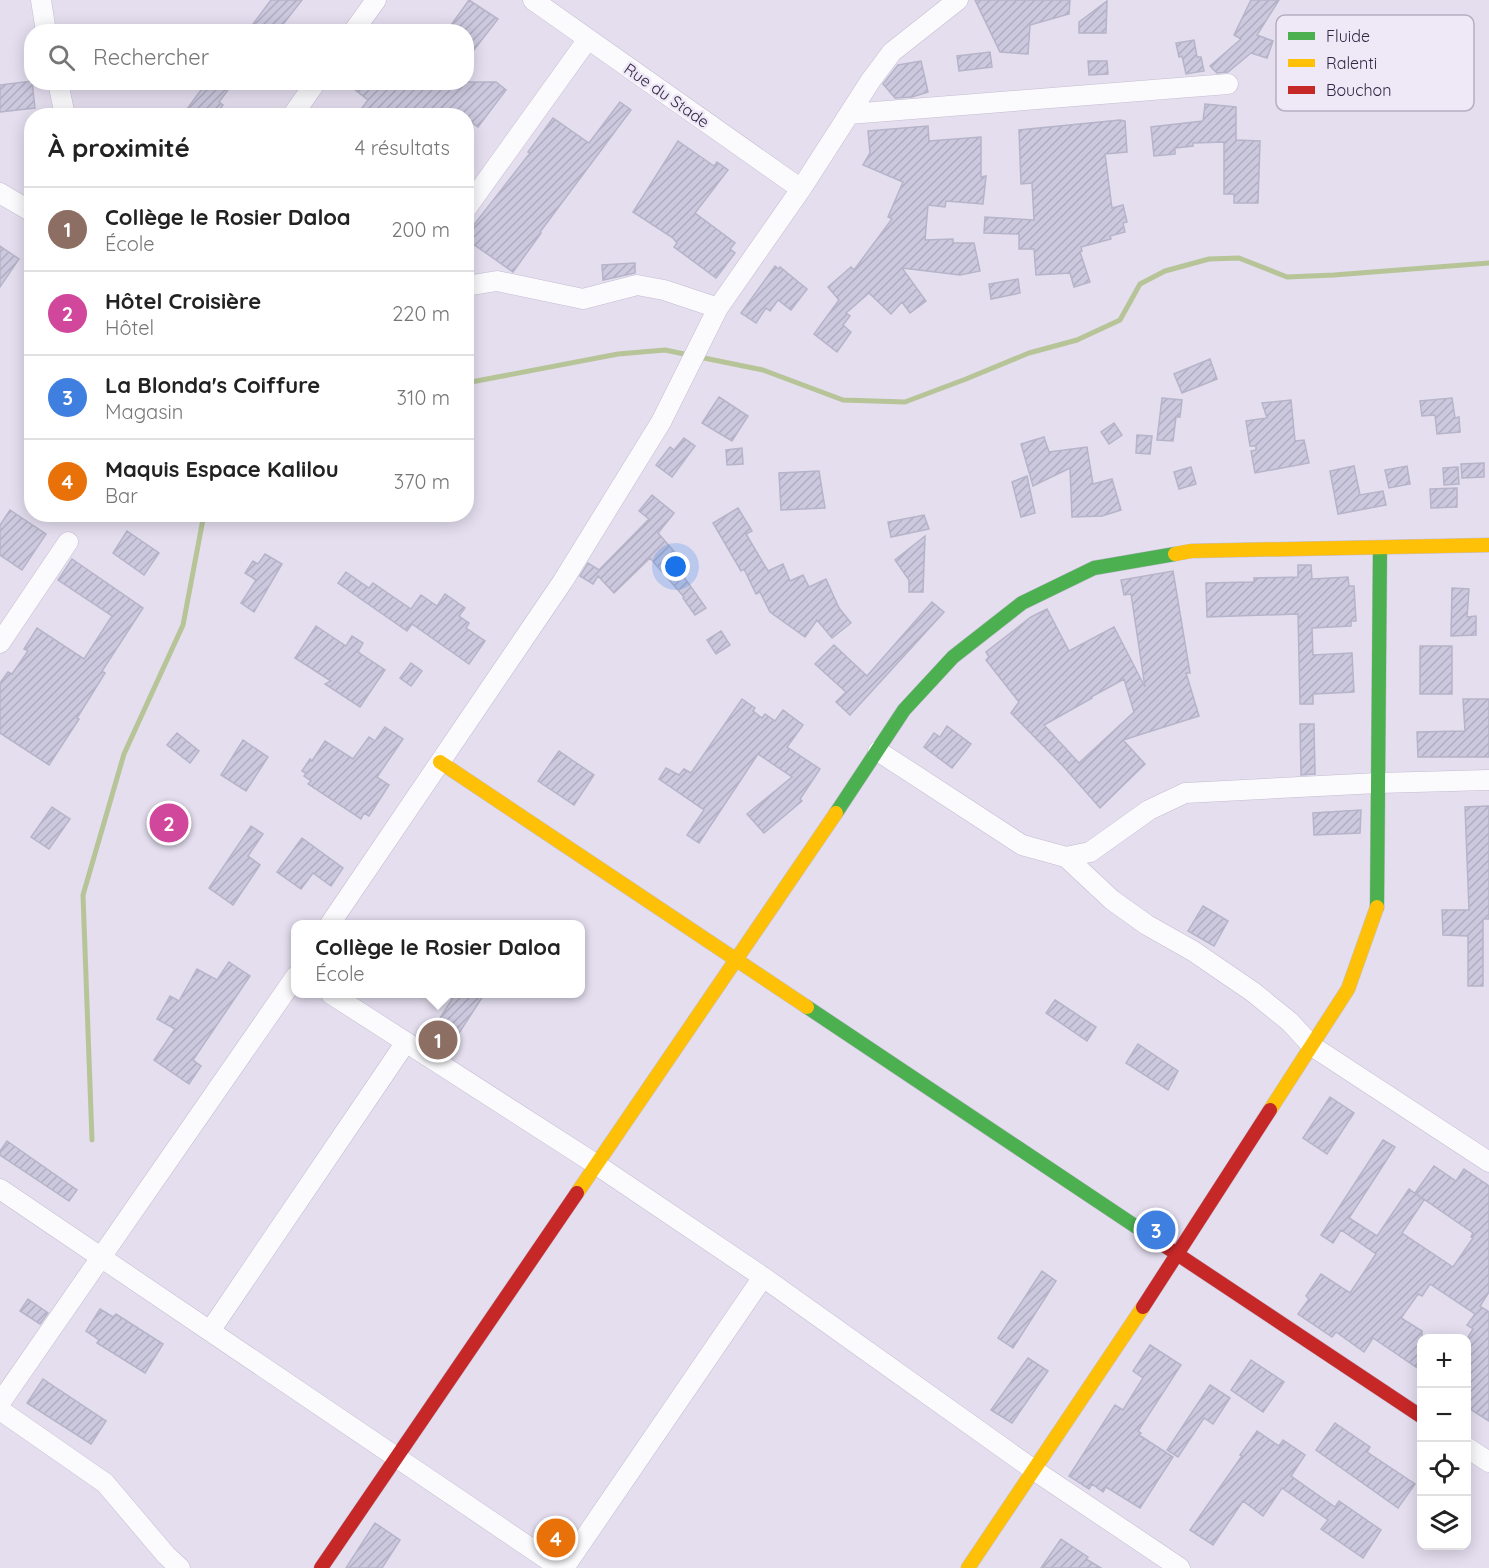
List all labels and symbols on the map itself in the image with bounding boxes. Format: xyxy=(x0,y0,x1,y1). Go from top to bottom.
legend xyxy=(1276,15,1474,111)
text: Fluide xyxy=(1326,26,1370,46)
text: Ralenti xyxy=(1326,53,1377,73)
street label: Rue du Stade xyxy=(621,58,713,132)
text: Bouchon xyxy=(1326,80,1391,100)
your location xyxy=(661,552,690,581)
pin: 2 xyxy=(150,800,188,846)
pin: 1 xyxy=(418,1018,458,1062)
pin: 3 xyxy=(1136,1208,1176,1252)
pin: 4 xyxy=(536,1516,576,1560)

